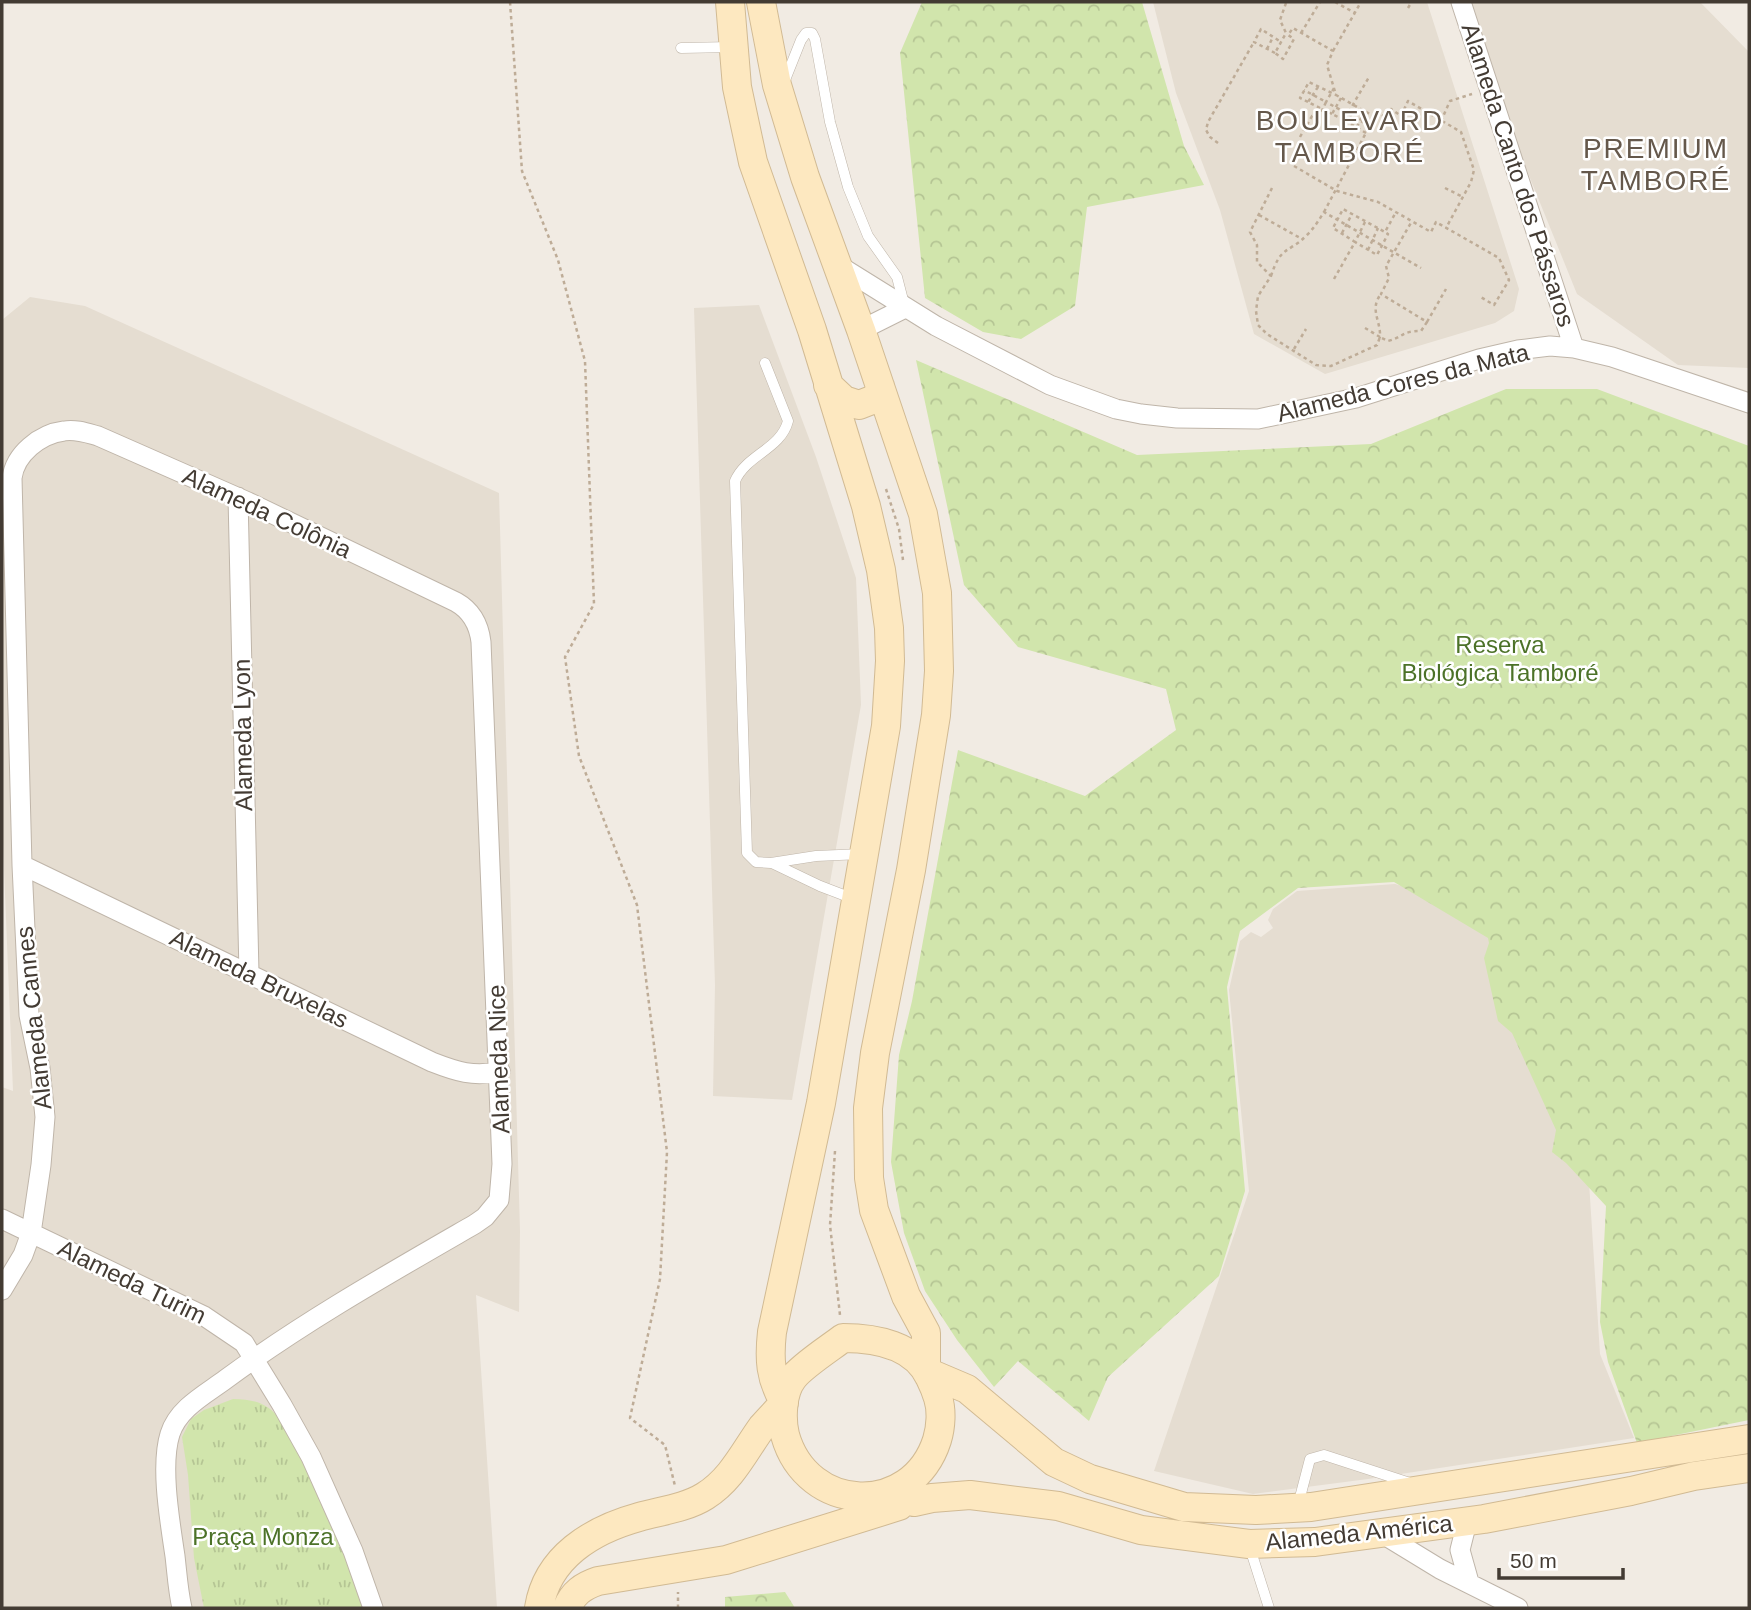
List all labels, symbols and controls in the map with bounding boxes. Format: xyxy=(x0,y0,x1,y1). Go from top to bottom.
street label: Alameda Canto dos Pássaros xyxy=(1457,20,1580,330)
district label: BOULEVARD TAMBORÉ xyxy=(1256,105,1444,168)
district label: PREMIUM TAMBORÉ xyxy=(1581,133,1731,196)
street label: Alameda Cores da Mata xyxy=(1274,338,1532,427)
street label: Alameda Colônia xyxy=(179,462,356,564)
park label: Reserva Biológica Tamboré xyxy=(1401,631,1599,686)
street label: Alameda Lyon xyxy=(228,659,257,812)
street label: Alameda Bruxelas xyxy=(166,924,353,1033)
street label: Alameda Cannes xyxy=(10,925,57,1111)
street label: Alameda Nice xyxy=(482,984,515,1134)
street label: Alameda Turim xyxy=(54,1234,211,1329)
street label: Alameda América xyxy=(1264,1509,1455,1556)
park label: Praça Monza xyxy=(192,1523,334,1550)
scale bar xyxy=(1499,1536,1623,1580)
text: 50 m xyxy=(1510,1549,1557,1572)

